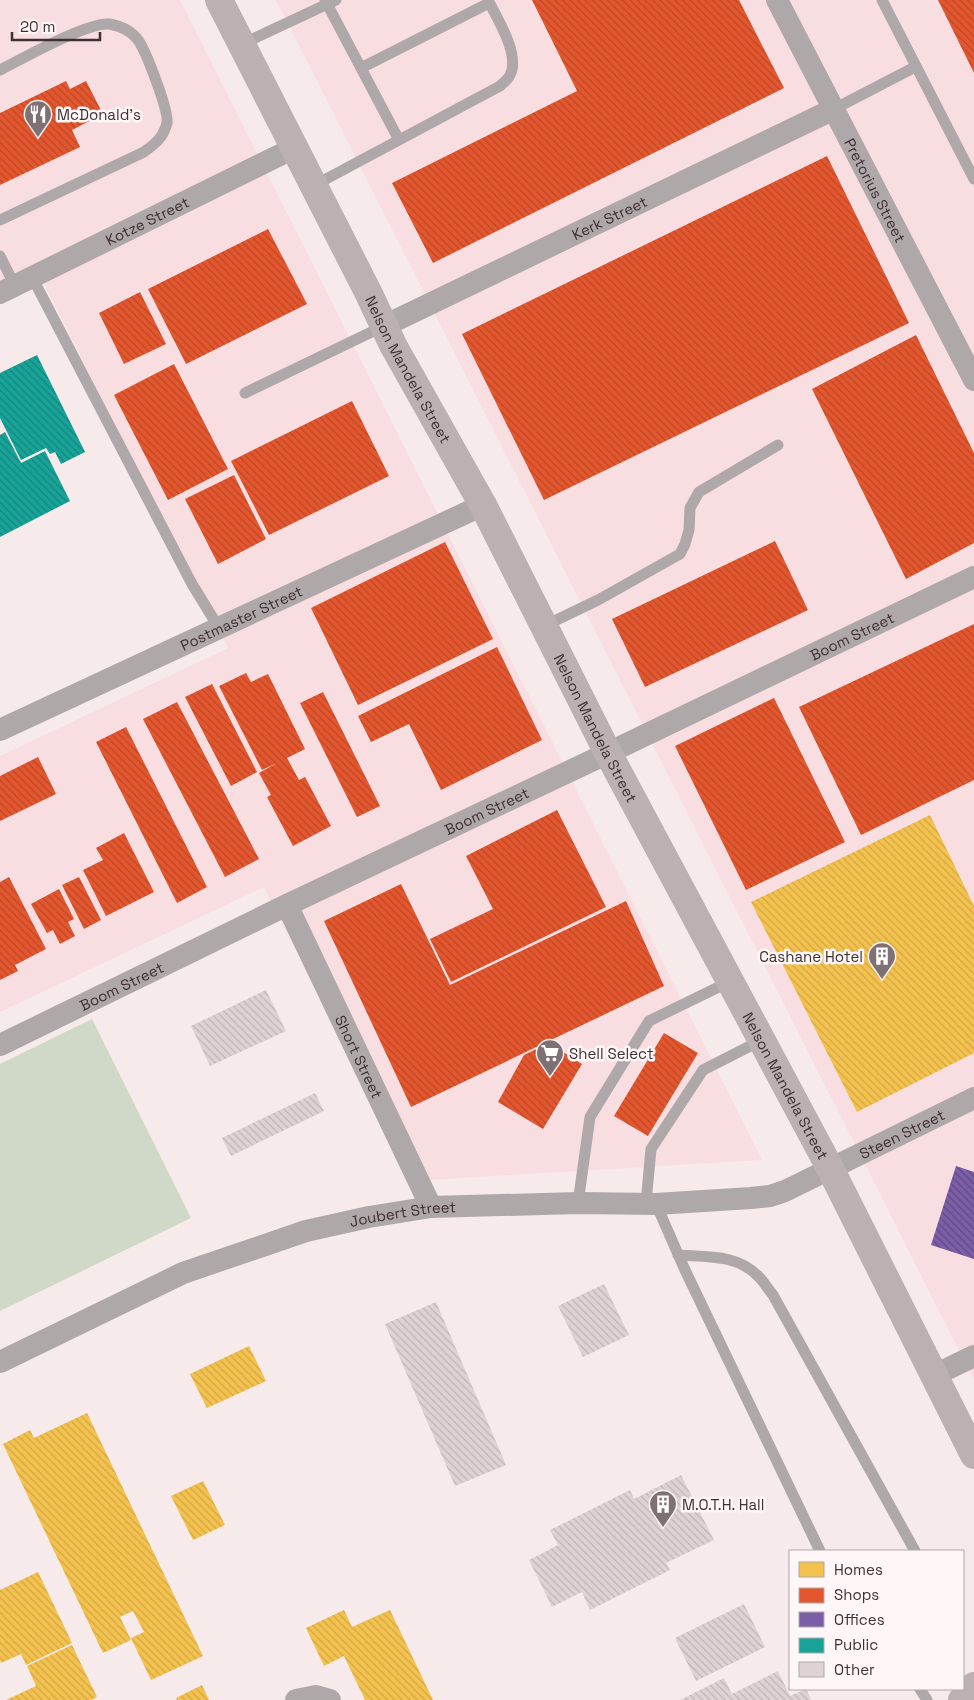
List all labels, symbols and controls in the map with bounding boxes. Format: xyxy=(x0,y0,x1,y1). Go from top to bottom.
scale bar xyxy=(12,10,100,42)
text: 20 m xyxy=(20,17,55,36)
restaurant icon: McDonald's xyxy=(23,99,53,138)
place label: McDonald's xyxy=(57,105,141,124)
street label: Pretorius Street xyxy=(841,135,910,246)
street label: Kerk Street xyxy=(568,191,650,244)
street label: Kotze Street xyxy=(102,192,192,249)
street label: Nelson Mandela Street xyxy=(362,293,456,446)
street label: Postmaster Street xyxy=(177,581,305,654)
street label: Boom Street xyxy=(807,607,897,664)
street label: Nelson Mandela Street xyxy=(550,651,642,806)
street label: Boom Street xyxy=(441,782,532,839)
building icon: Cashane Hotel xyxy=(867,941,897,980)
place label: Cashane Hotel xyxy=(759,947,863,966)
street label: Boom Street xyxy=(76,957,167,1014)
street label: Nelson Mandela Street xyxy=(739,1009,833,1163)
street label: Short Street xyxy=(331,1012,387,1101)
supermarket icon: Shell Select xyxy=(535,1038,565,1077)
place label: Shell Select xyxy=(569,1044,654,1063)
street label: Steen Street xyxy=(856,1105,947,1163)
street label: Joubert Street xyxy=(347,1197,456,1231)
building icon: M.O.T.H. Hall xyxy=(648,1489,678,1528)
place label: M.O.T.H. Hall xyxy=(682,1495,764,1514)
legend xyxy=(789,1550,964,1690)
text: Homes xyxy=(834,1560,883,1579)
text: Shops xyxy=(834,1585,879,1604)
text: Offices xyxy=(834,1610,885,1629)
text: Public xyxy=(834,1635,878,1654)
text: Other xyxy=(834,1660,875,1679)

